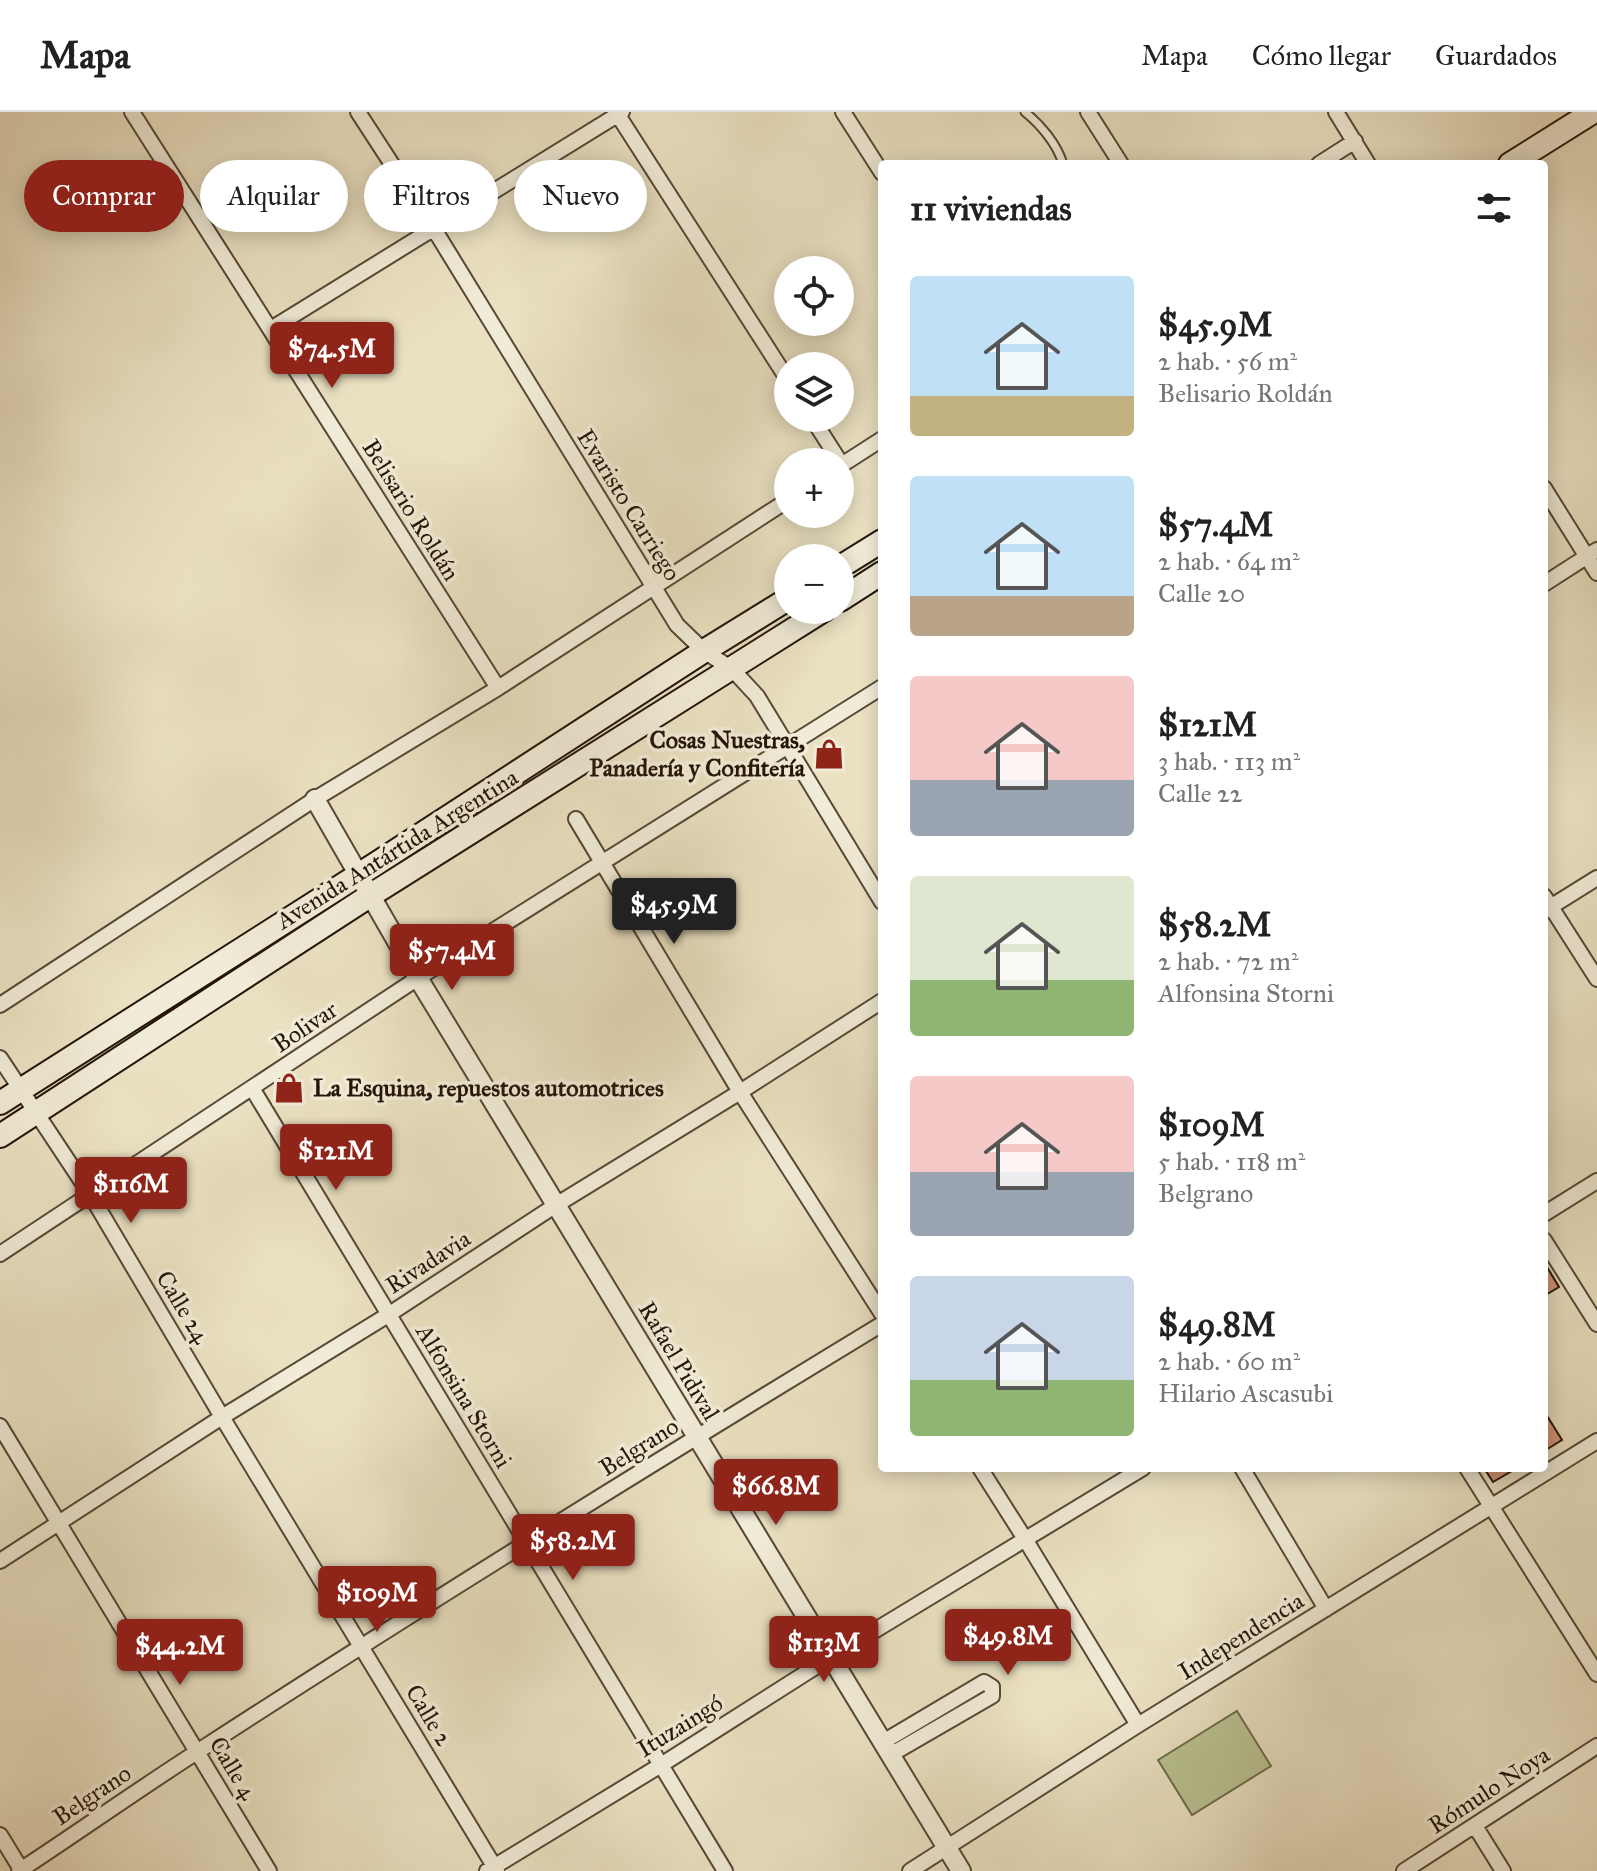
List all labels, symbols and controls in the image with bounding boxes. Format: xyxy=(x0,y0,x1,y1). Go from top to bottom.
text: Mapa xyxy=(40,32,130,78)
text: Mapa xyxy=(1141,38,1208,73)
text: Cómo llegar xyxy=(1252,38,1391,73)
text: Guardados xyxy=(1435,38,1557,73)
chip: Comprar xyxy=(24,160,184,232)
chip: Alquilar xyxy=(200,160,348,232)
chip: Filtros xyxy=(364,160,498,232)
chip: Nuevo xyxy=(514,160,647,232)
icon: filters xyxy=(1472,186,1516,230)
text: 11 viviendas xyxy=(910,188,1072,229)
map controls xyxy=(774,256,854,624)
button: locate xyxy=(774,256,854,336)
text: $45.9M xyxy=(1158,304,1273,345)
icon: home xyxy=(974,308,1070,404)
pin: $74.5M xyxy=(267,322,397,390)
text: $74.5M xyxy=(288,332,376,364)
text: 2 hab. · 56 m² xyxy=(1158,345,1297,377)
button: layers xyxy=(774,352,854,432)
text: Belisario Roldán xyxy=(1158,377,1333,409)
street label: Evaristo Carriego xyxy=(570,424,688,586)
street label: Belisario Roldán xyxy=(356,434,466,586)
button: + xyxy=(774,448,854,528)
text: $57.4M xyxy=(1158,504,1273,545)
icon: home xyxy=(974,508,1070,604)
button: − xyxy=(774,544,854,624)
text: 2 hab. · 64 m² xyxy=(1158,545,1300,577)
text: Calle 20 xyxy=(1158,577,1245,609)
text: $121M xyxy=(1158,704,1257,745)
icon: home xyxy=(974,708,1070,804)
place label: Cosas Nuestras, Panadería y Confitería xyxy=(589,725,806,783)
shop icon: Cosas Nuestras, Panadería y Confitería xyxy=(812,737,846,771)
text: 3 hab. · 113 m² xyxy=(1158,745,1300,777)
street label: Avenida Antártida Argentina xyxy=(270,762,524,936)
text: Calle 22 xyxy=(1158,777,1243,809)
pin: $45.9M xyxy=(609,878,739,946)
text: $45.9M xyxy=(630,888,718,920)
text: $58.2M xyxy=(1158,904,1271,945)
icon: home xyxy=(974,908,1070,1004)
pin: $57.4M xyxy=(387,924,517,992)
text: $57.4M xyxy=(408,934,496,966)
text: 2 hab. · 72 m² xyxy=(1158,945,1298,977)
text: Alfonsina Storni xyxy=(1158,977,1334,1009)
street label: Bolivar xyxy=(267,995,343,1059)
shop icon: La Esquina, repuestos automotrices xyxy=(272,1071,306,1105)
place label: La Esquina, repuestos automotrices xyxy=(313,1073,664,1103)
text: $109M xyxy=(1158,1104,1265,1145)
icon: home xyxy=(974,1108,1070,1204)
pin: $121M xyxy=(280,1124,392,1192)
text: $121M xyxy=(298,1134,374,1166)
text: 5 hab. · 118 m² xyxy=(1158,1145,1305,1177)
pin: $116M xyxy=(75,1157,187,1225)
text: $116M xyxy=(93,1167,169,1199)
text: Belgrano xyxy=(1158,1177,1253,1209)
street label: Rivadavia xyxy=(380,1223,477,1300)
street label: Calle 24 xyxy=(150,1265,217,1349)
street label: Rafael Pidival xyxy=(632,1296,727,1426)
text: $49.8M xyxy=(1158,1304,1276,1345)
icon: home xyxy=(974,1308,1070,1404)
street label: Alfonsina Storni xyxy=(409,1318,519,1474)
text: 2 hab. · 60 m² xyxy=(1158,1345,1300,1377)
text: Hilario Ascasubi xyxy=(1158,1377,1333,1409)
street label: Belgrano xyxy=(594,1411,684,1483)
pin: $66.8M xyxy=(711,1459,841,1527)
text: $66.8M xyxy=(732,1469,820,1501)
pin: $58.2M xyxy=(508,1514,638,1582)
text: $58.2M xyxy=(530,1524,616,1556)
pin: $109M xyxy=(321,1566,433,1634)
text: $109M xyxy=(336,1576,418,1608)
street label: Independencia xyxy=(1173,1585,1310,1686)
pin: $49.8M xyxy=(943,1609,1073,1677)
pin: $113M xyxy=(768,1616,880,1684)
pin: $44.2M xyxy=(115,1619,245,1687)
text: $49.8M xyxy=(963,1619,1053,1651)
text: $113M xyxy=(787,1626,861,1658)
text: $44.2M xyxy=(135,1629,225,1661)
street label: Calle 2 xyxy=(399,1679,459,1751)
street label: Ituzaingó xyxy=(632,1688,728,1764)
street label: Calle 4 xyxy=(203,1731,264,1805)
street label: Rómulo Noya xyxy=(1423,1739,1556,1840)
street label: Belgrano xyxy=(47,1758,137,1832)

